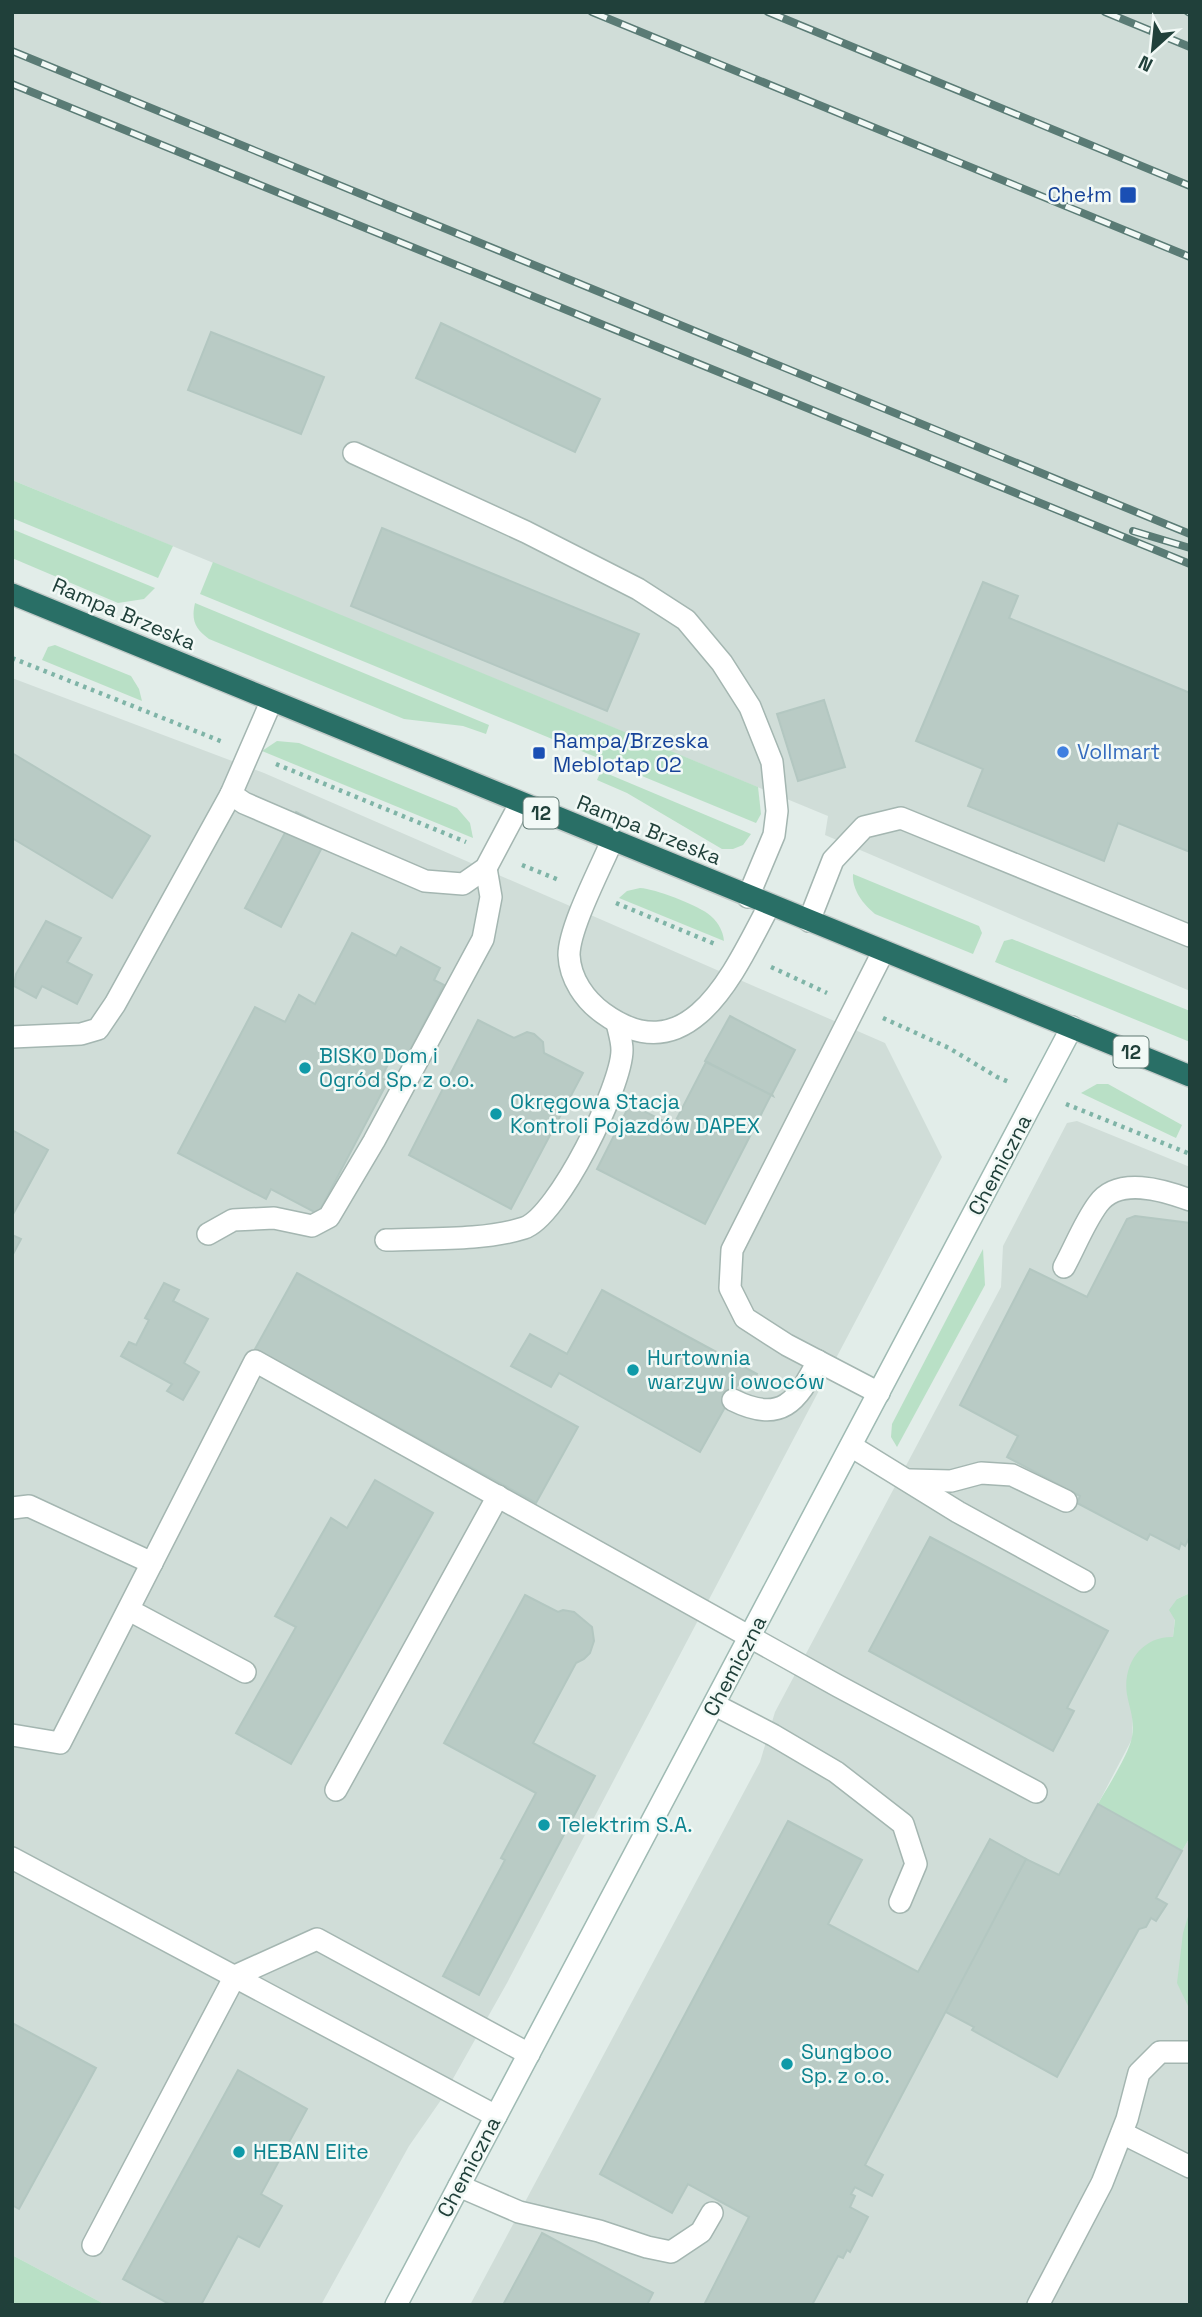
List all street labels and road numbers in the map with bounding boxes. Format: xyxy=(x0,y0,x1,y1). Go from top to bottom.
street label: Rampa Brzeska xyxy=(48,571,200,656)
street label: Rampa Brzeska xyxy=(573,788,725,871)
road number: 12 xyxy=(524,798,558,828)
road number: 12 xyxy=(1114,1036,1148,1068)
street label: Chemiczna xyxy=(962,1110,1037,1220)
street label: Chemiczna xyxy=(697,1611,772,1721)
street label: Chemiczna xyxy=(431,2112,506,2222)

